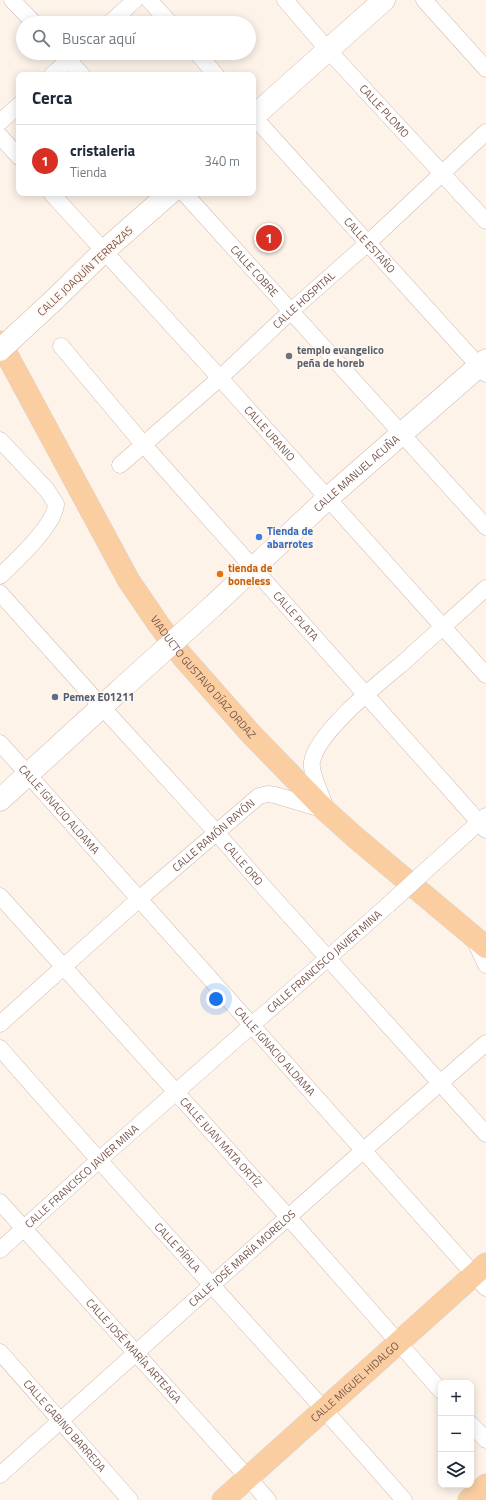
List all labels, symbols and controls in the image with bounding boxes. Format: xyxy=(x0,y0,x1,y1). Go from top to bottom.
search box xyxy=(16,16,256,60)
icon: search xyxy=(30,27,52,49)
text: Buscar aquí xyxy=(62,27,135,50)
street label: CALLE PLOMO xyxy=(356,81,413,141)
text: Cerca xyxy=(32,85,72,111)
text: cristaleria xyxy=(70,139,135,162)
text: 1 xyxy=(41,151,49,171)
text: 340 m xyxy=(204,151,240,171)
text: Tienda xyxy=(70,162,107,182)
street label: CALLE ESTAÑO xyxy=(340,214,399,277)
street label: CALLE JOAQUÍN TERRAZAS xyxy=(34,222,136,320)
pin: 1 xyxy=(256,223,282,253)
street label: CALLE COBRE xyxy=(227,242,282,300)
street label: CALLE HOSPITAL xyxy=(269,267,339,332)
place label: templo evangelico peña de horeb xyxy=(297,342,384,371)
marker: templo evangelico peña de horeb xyxy=(284,351,294,361)
street label: CALLE URANIO xyxy=(241,402,299,465)
street label: CALLE MANUEL ACUÑA xyxy=(310,431,403,515)
place label: Tienda de abarrotes xyxy=(267,523,313,552)
marker: Tienda de abarrotes xyxy=(254,532,264,542)
place label: tienda de boneless xyxy=(228,560,273,589)
marker: tienda de boneless xyxy=(215,569,225,579)
street label: CALLE PLATA xyxy=(270,588,323,645)
street label: VIADUCTO GUSTAVO DÍAZ ORDAZ xyxy=(147,612,260,742)
place label: Pemex E01211 xyxy=(63,689,134,705)
marker: Pemex E01211 xyxy=(50,692,60,702)
street label: CALLE IGNACIO ALDAMA xyxy=(15,761,104,858)
street label: CALLE RAMÓN RAYÓN xyxy=(169,795,258,875)
street label: CALLE ORO xyxy=(220,838,267,889)
street label: CALLE FRANCISCO JAVIER MINA xyxy=(263,906,385,1016)
your location xyxy=(206,989,226,1009)
street label: CALLE IGNACIO ALDAMA xyxy=(231,1003,319,1100)
street label: CALLE JUAN MATA ORTÍZ xyxy=(176,1094,266,1191)
street label: CALLE FRANCISCO JAVIER MINA xyxy=(21,1120,142,1232)
street label: CALLE JOSÉ MARÍA MORELOS xyxy=(185,1206,299,1310)
street label: CALLE PÍPILA xyxy=(151,1219,205,1276)
street label: CALLE JOSÉ MARÍA ARTEAGA xyxy=(82,1295,185,1407)
street label: CALLE MIGUEL HIDALGO xyxy=(307,1338,403,1426)
street label: CALLE GABINO BARREDA xyxy=(20,1376,110,1476)
map controls xyxy=(438,1380,474,1488)
button: + xyxy=(438,1380,474,1416)
button: − xyxy=(438,1416,474,1452)
button: layers xyxy=(438,1452,474,1488)

